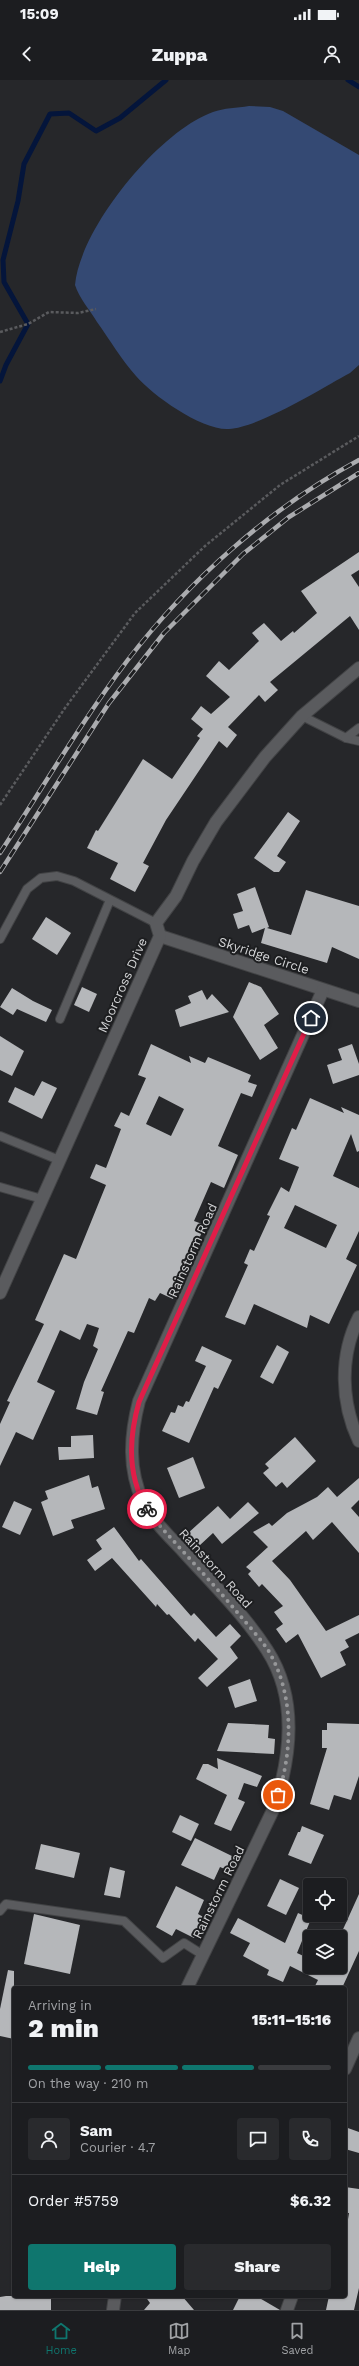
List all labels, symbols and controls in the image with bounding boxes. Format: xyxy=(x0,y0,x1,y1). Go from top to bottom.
text: 15:09 xyxy=(20,5,59,23)
icon: back xyxy=(16,43,38,65)
icon: person xyxy=(321,43,343,65)
text: Zuppa xyxy=(152,44,207,65)
street label: Skyridge Circle xyxy=(217,934,311,977)
street label: Moorcross Drive xyxy=(95,935,150,1035)
pin xyxy=(294,1001,328,1035)
icon: home xyxy=(300,1007,322,1029)
street label: Rainstorm Road xyxy=(165,1201,220,1300)
courier xyxy=(127,1489,167,1529)
icon: bike xyxy=(136,1498,158,1520)
street label: Rainstorm Road xyxy=(176,1526,255,1611)
pin xyxy=(261,1778,295,1812)
icon: bag xyxy=(267,1784,289,1806)
street label: Rainstorm Road xyxy=(189,1843,247,1941)
map controls xyxy=(303,1878,347,1974)
button: locate xyxy=(303,1878,347,1922)
button: layers xyxy=(303,1930,347,1974)
text: Arriving in xyxy=(28,1998,92,2013)
text: 15:11–15:16 xyxy=(252,2011,331,2029)
text: 2 min xyxy=(28,2013,99,2043)
text: On the way · 210 m xyxy=(28,2076,148,2091)
button: person xyxy=(28,2118,70,2160)
button: chat xyxy=(237,2118,279,2160)
button: phone xyxy=(289,2118,331,2160)
text: Sam xyxy=(80,2122,112,2140)
text: Courier · 4.7 xyxy=(80,2140,155,2155)
text: Order #5759 xyxy=(28,2192,119,2210)
text: $6.32 xyxy=(290,2192,331,2210)
button: Help xyxy=(28,2244,176,2290)
button: Share xyxy=(184,2244,331,2290)
tab: Home xyxy=(46,2320,77,2357)
tab: Map xyxy=(168,2320,190,2357)
tab: Saved xyxy=(281,2320,313,2357)

